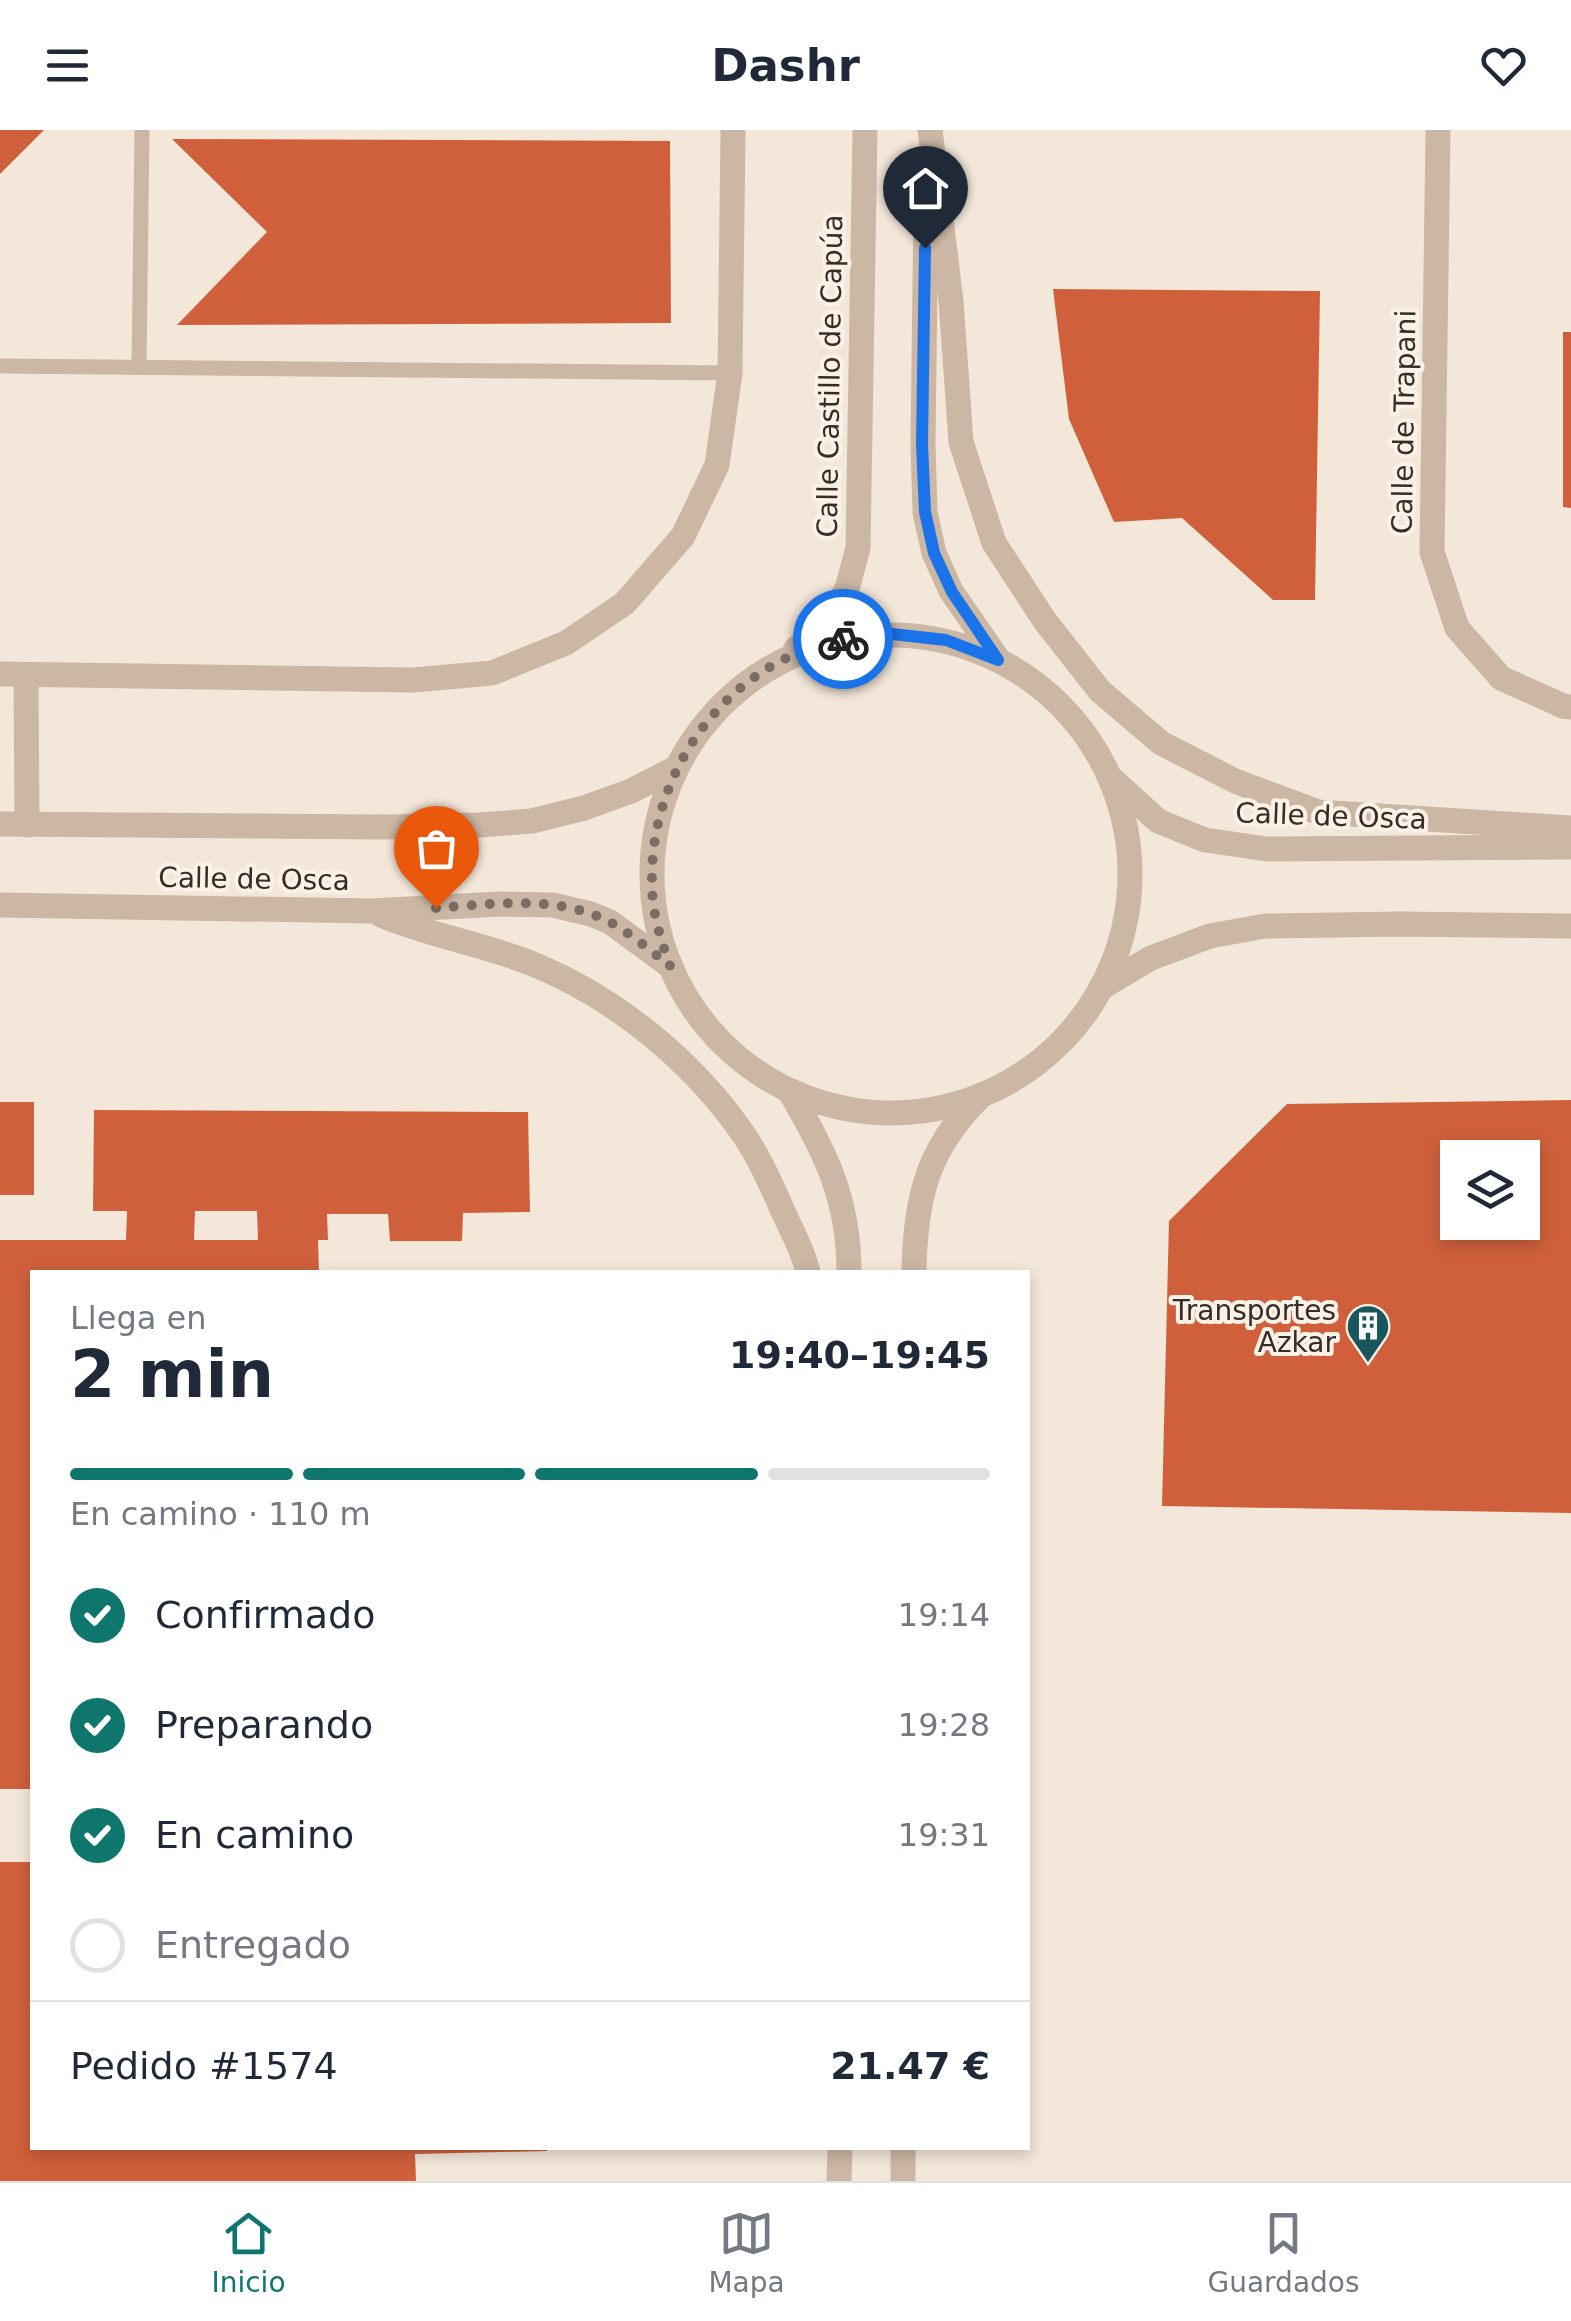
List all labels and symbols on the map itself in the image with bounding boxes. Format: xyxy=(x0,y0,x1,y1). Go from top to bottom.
pin xyxy=(883,146,968,249)
street label: Calle Castillo de Capúa xyxy=(811,214,849,538)
street label: Calle de Trapani xyxy=(1386,310,1422,534)
courier xyxy=(793,589,893,689)
street label: Calle de Osca xyxy=(1235,796,1427,836)
pin xyxy=(394,806,479,909)
street label: Calle de Osca xyxy=(158,861,350,897)
place label: Transportes Azkar xyxy=(1172,1294,1336,1359)
building icon: Transportes Azkar xyxy=(1345,1303,1391,1364)

